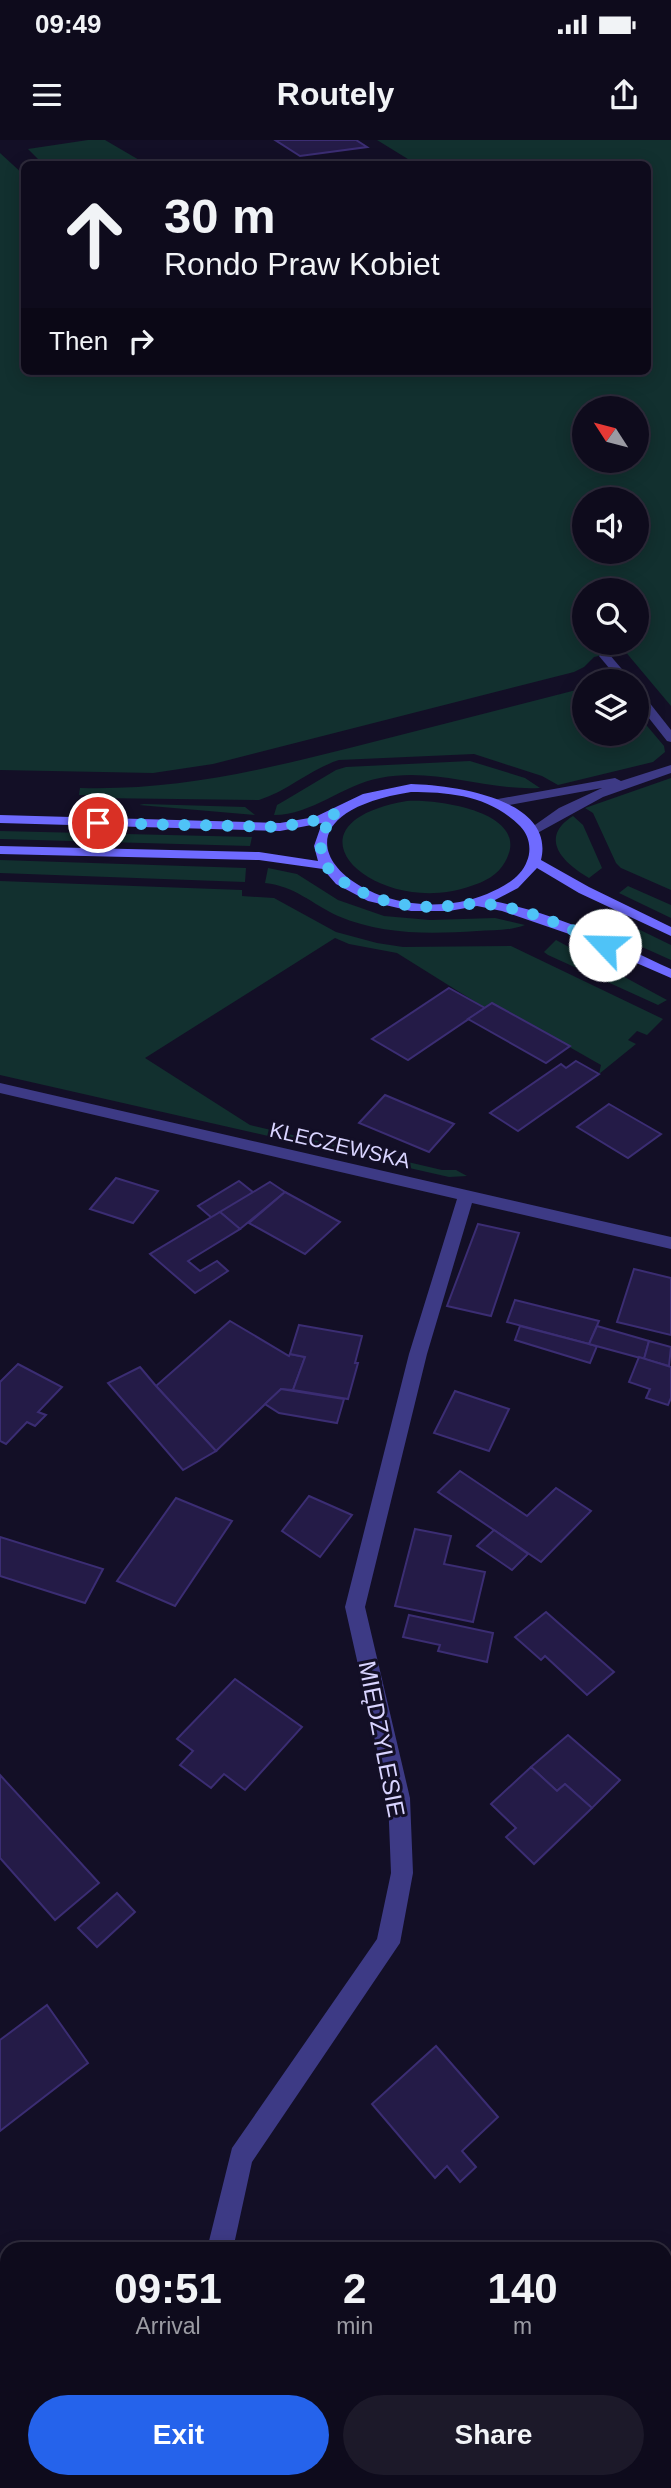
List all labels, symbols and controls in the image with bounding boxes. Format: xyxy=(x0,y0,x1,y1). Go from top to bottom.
text: 09:49 xyxy=(35,9,102,39)
icon: menu xyxy=(28,76,66,114)
text: Routely xyxy=(277,76,394,112)
icon: share xyxy=(605,76,643,114)
icon: ahead xyxy=(49,189,140,280)
text: 30 m xyxy=(164,189,276,243)
text: Rondo Praw Kobiet xyxy=(164,246,440,282)
icon: right xyxy=(122,322,160,360)
text: Then xyxy=(49,326,108,356)
north arrow xyxy=(572,396,649,472)
map controls xyxy=(572,396,649,746)
button: sound xyxy=(572,487,649,564)
button: search xyxy=(572,578,649,655)
button: layers xyxy=(572,669,649,746)
pin xyxy=(68,793,128,853)
icon: arrive xyxy=(79,804,117,842)
position arrow xyxy=(568,908,642,982)
street label: KLECZEWSKA xyxy=(267,1118,413,1172)
street label: MIĘDZYLESIE xyxy=(354,1659,410,1819)
text: 09:51 xyxy=(114,2265,222,2312)
text: 2 xyxy=(343,2265,366,2312)
text: 140 xyxy=(488,2265,558,2312)
text: Arrival xyxy=(135,2313,201,2339)
text: min xyxy=(336,2313,373,2339)
text: m xyxy=(513,2313,532,2339)
button: Exit xyxy=(28,2395,329,2475)
button: Share xyxy=(343,2395,644,2475)

